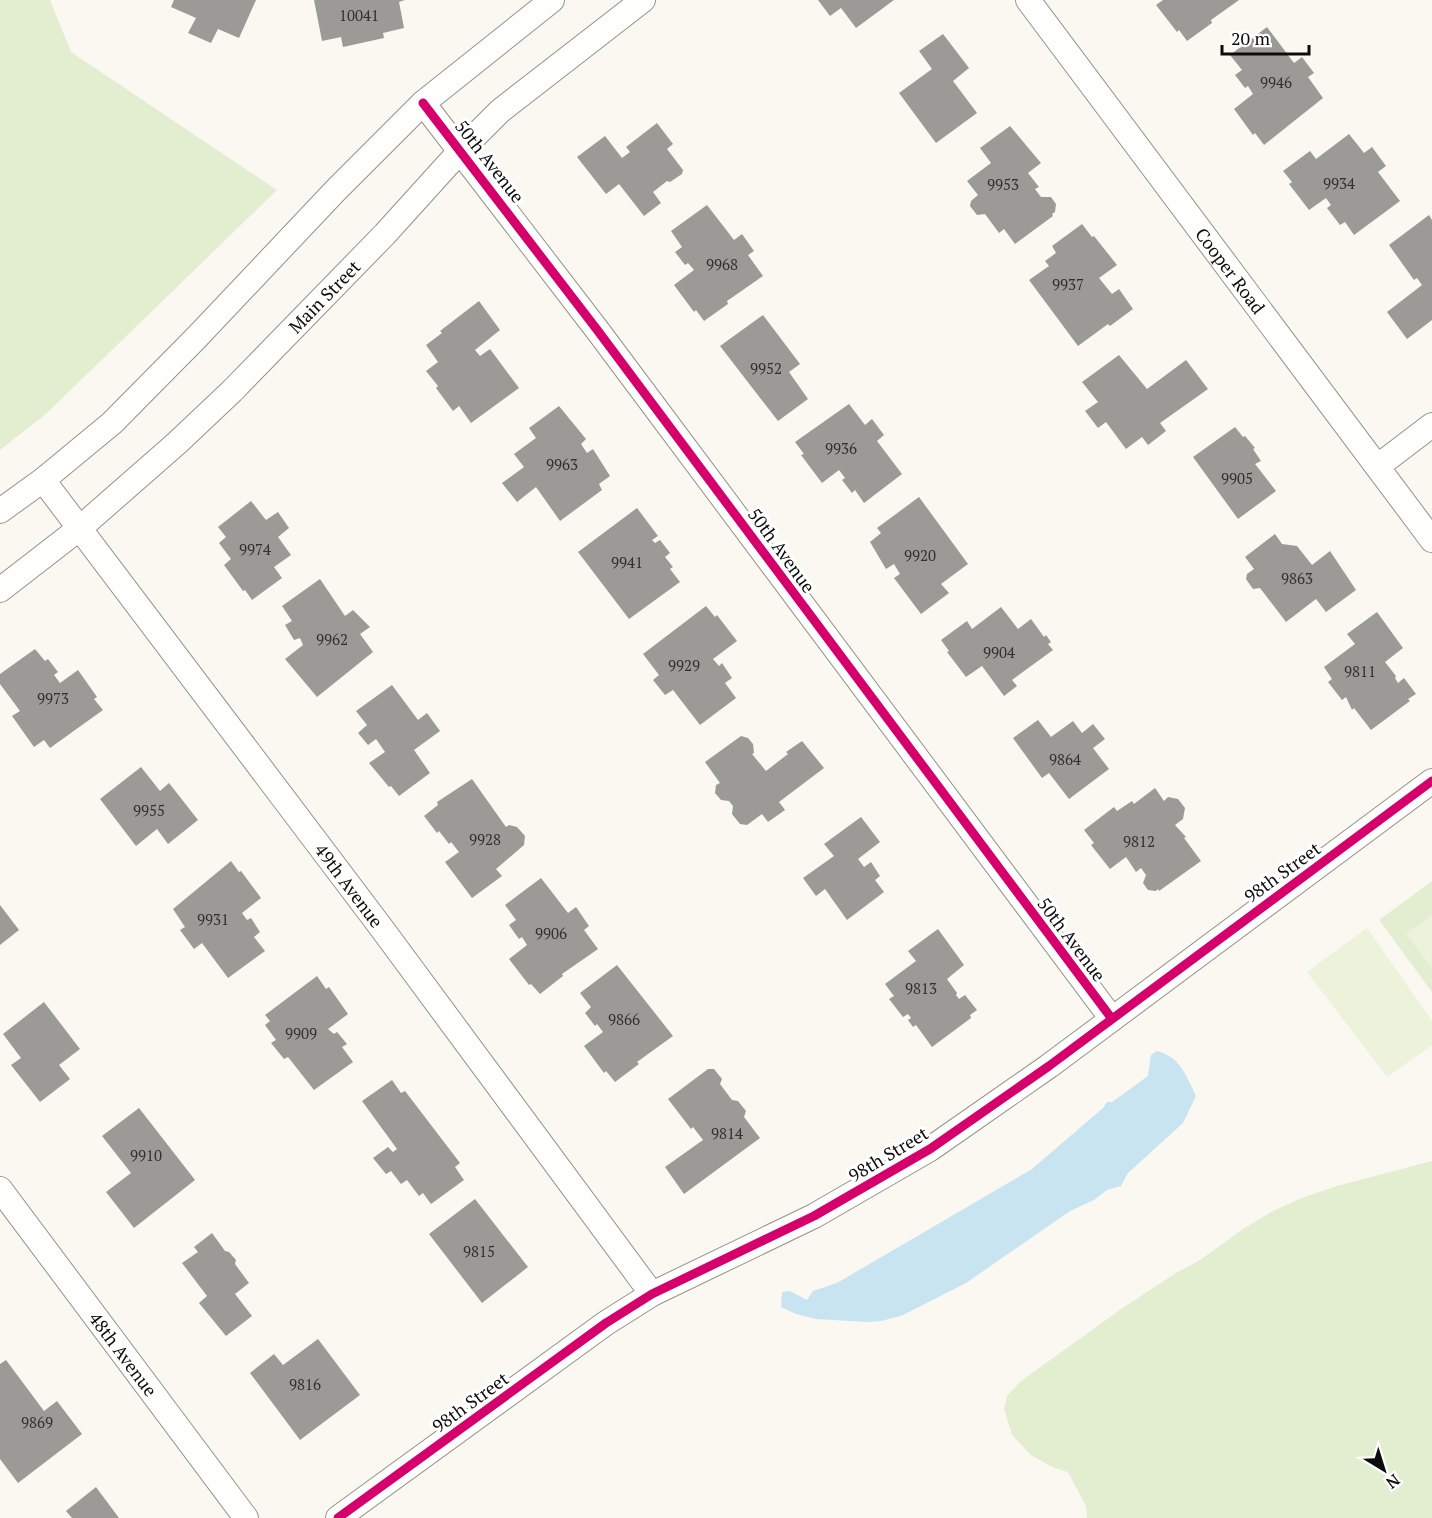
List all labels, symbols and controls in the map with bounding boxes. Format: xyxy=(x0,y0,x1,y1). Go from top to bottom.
house number: 10041 xyxy=(339,5,379,25)
scale bar xyxy=(1222,18,1309,56)
text: 20 m xyxy=(1231,26,1271,50)
house number: 9946 xyxy=(1260,72,1292,92)
street label: 50th Avenue xyxy=(450,114,530,208)
house number: 9934 xyxy=(1323,173,1355,193)
house number: 9953 xyxy=(987,174,1019,194)
street label: Cooper Road xyxy=(1190,223,1271,319)
street label: Main Street xyxy=(283,254,366,338)
house number: 9968 xyxy=(706,254,738,274)
house number: 9937 xyxy=(1052,274,1084,294)
house number: 9952 xyxy=(750,358,782,378)
house number: 9936 xyxy=(825,438,857,458)
house number: 9963 xyxy=(546,454,578,474)
house number: 9905 xyxy=(1221,468,1253,488)
street label: 50th Avenue xyxy=(743,503,821,597)
house number: 9974 xyxy=(239,539,271,559)
house number: 9920 xyxy=(904,545,936,565)
house number: 9941 xyxy=(611,552,643,572)
house number: 9863 xyxy=(1281,568,1313,588)
house number: 9962 xyxy=(316,629,348,649)
house number: 9904 xyxy=(983,642,1015,662)
house number: 9929 xyxy=(668,655,700,675)
house number: 9811 xyxy=(1344,661,1376,681)
house number: 9973 xyxy=(37,688,69,708)
house number: 9864 xyxy=(1049,749,1081,769)
house number: 9955 xyxy=(133,800,165,820)
house number: 9928 xyxy=(469,829,501,849)
house number: 9812 xyxy=(1123,831,1155,851)
street label: 98th Street xyxy=(1239,836,1325,908)
street label: 49th Avenue xyxy=(310,838,389,932)
street label: 50th Avenue xyxy=(1033,892,1111,986)
house number: 9931 xyxy=(197,909,229,929)
house number: 9906 xyxy=(535,923,567,943)
house number: 9813 xyxy=(905,978,937,998)
house number: 9866 xyxy=(608,1009,640,1029)
house number: 9909 xyxy=(285,1023,317,1043)
street label: 98th Street xyxy=(844,1121,933,1187)
house number: 9814 xyxy=(711,1123,743,1143)
house number: 9910 xyxy=(130,1145,162,1165)
house number: 9815 xyxy=(463,1241,495,1261)
street label: 48th Avenue xyxy=(84,1307,163,1401)
street label: 98th Street xyxy=(427,1366,513,1438)
house number: 9816 xyxy=(289,1374,321,1394)
house number: 9869 xyxy=(21,1412,53,1432)
north arrow xyxy=(1354,1440,1414,1500)
text: N xyxy=(1382,1469,1405,1494)

